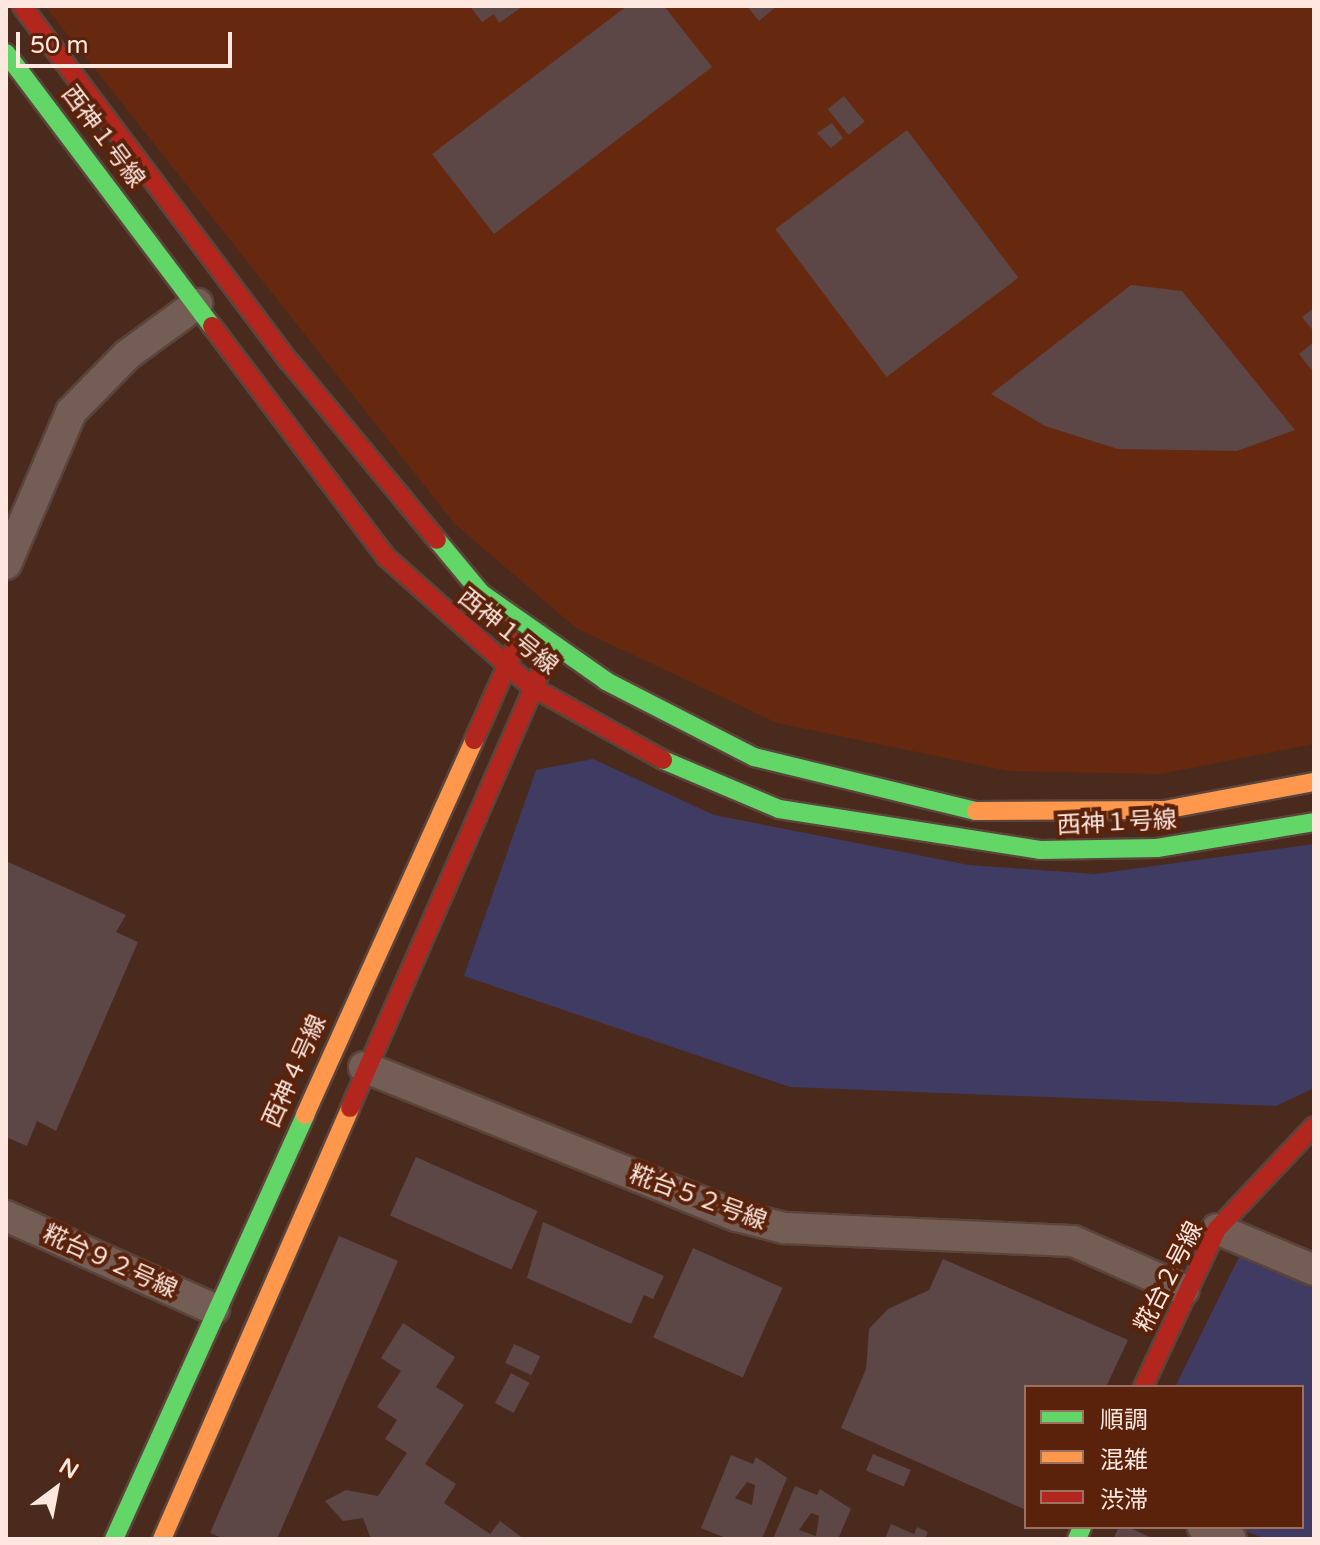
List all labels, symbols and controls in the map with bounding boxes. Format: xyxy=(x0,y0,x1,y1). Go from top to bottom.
scale bar xyxy=(20,16,236,66)
text: 50 m xyxy=(30,31,88,60)
street label: 西神１号線 xyxy=(55,80,151,194)
street label: 西神１号線 xyxy=(452,583,564,681)
street label: 西神１号線 xyxy=(1056,805,1178,841)
street label: 西神４号線 xyxy=(257,1010,333,1132)
street label: 糀台５２号線 xyxy=(625,1160,771,1236)
street label: 糀台２号線 xyxy=(1129,1217,1209,1337)
street label: 糀台９２号線 xyxy=(38,1220,182,1304)
legend xyxy=(1024,1385,1304,1529)
text: 順調 xyxy=(1100,1406,1148,1435)
text: 混雑 xyxy=(1100,1446,1148,1475)
north arrow xyxy=(16,1449,96,1529)
text: N xyxy=(54,1453,83,1484)
text: 渋滞 xyxy=(1100,1486,1148,1515)

